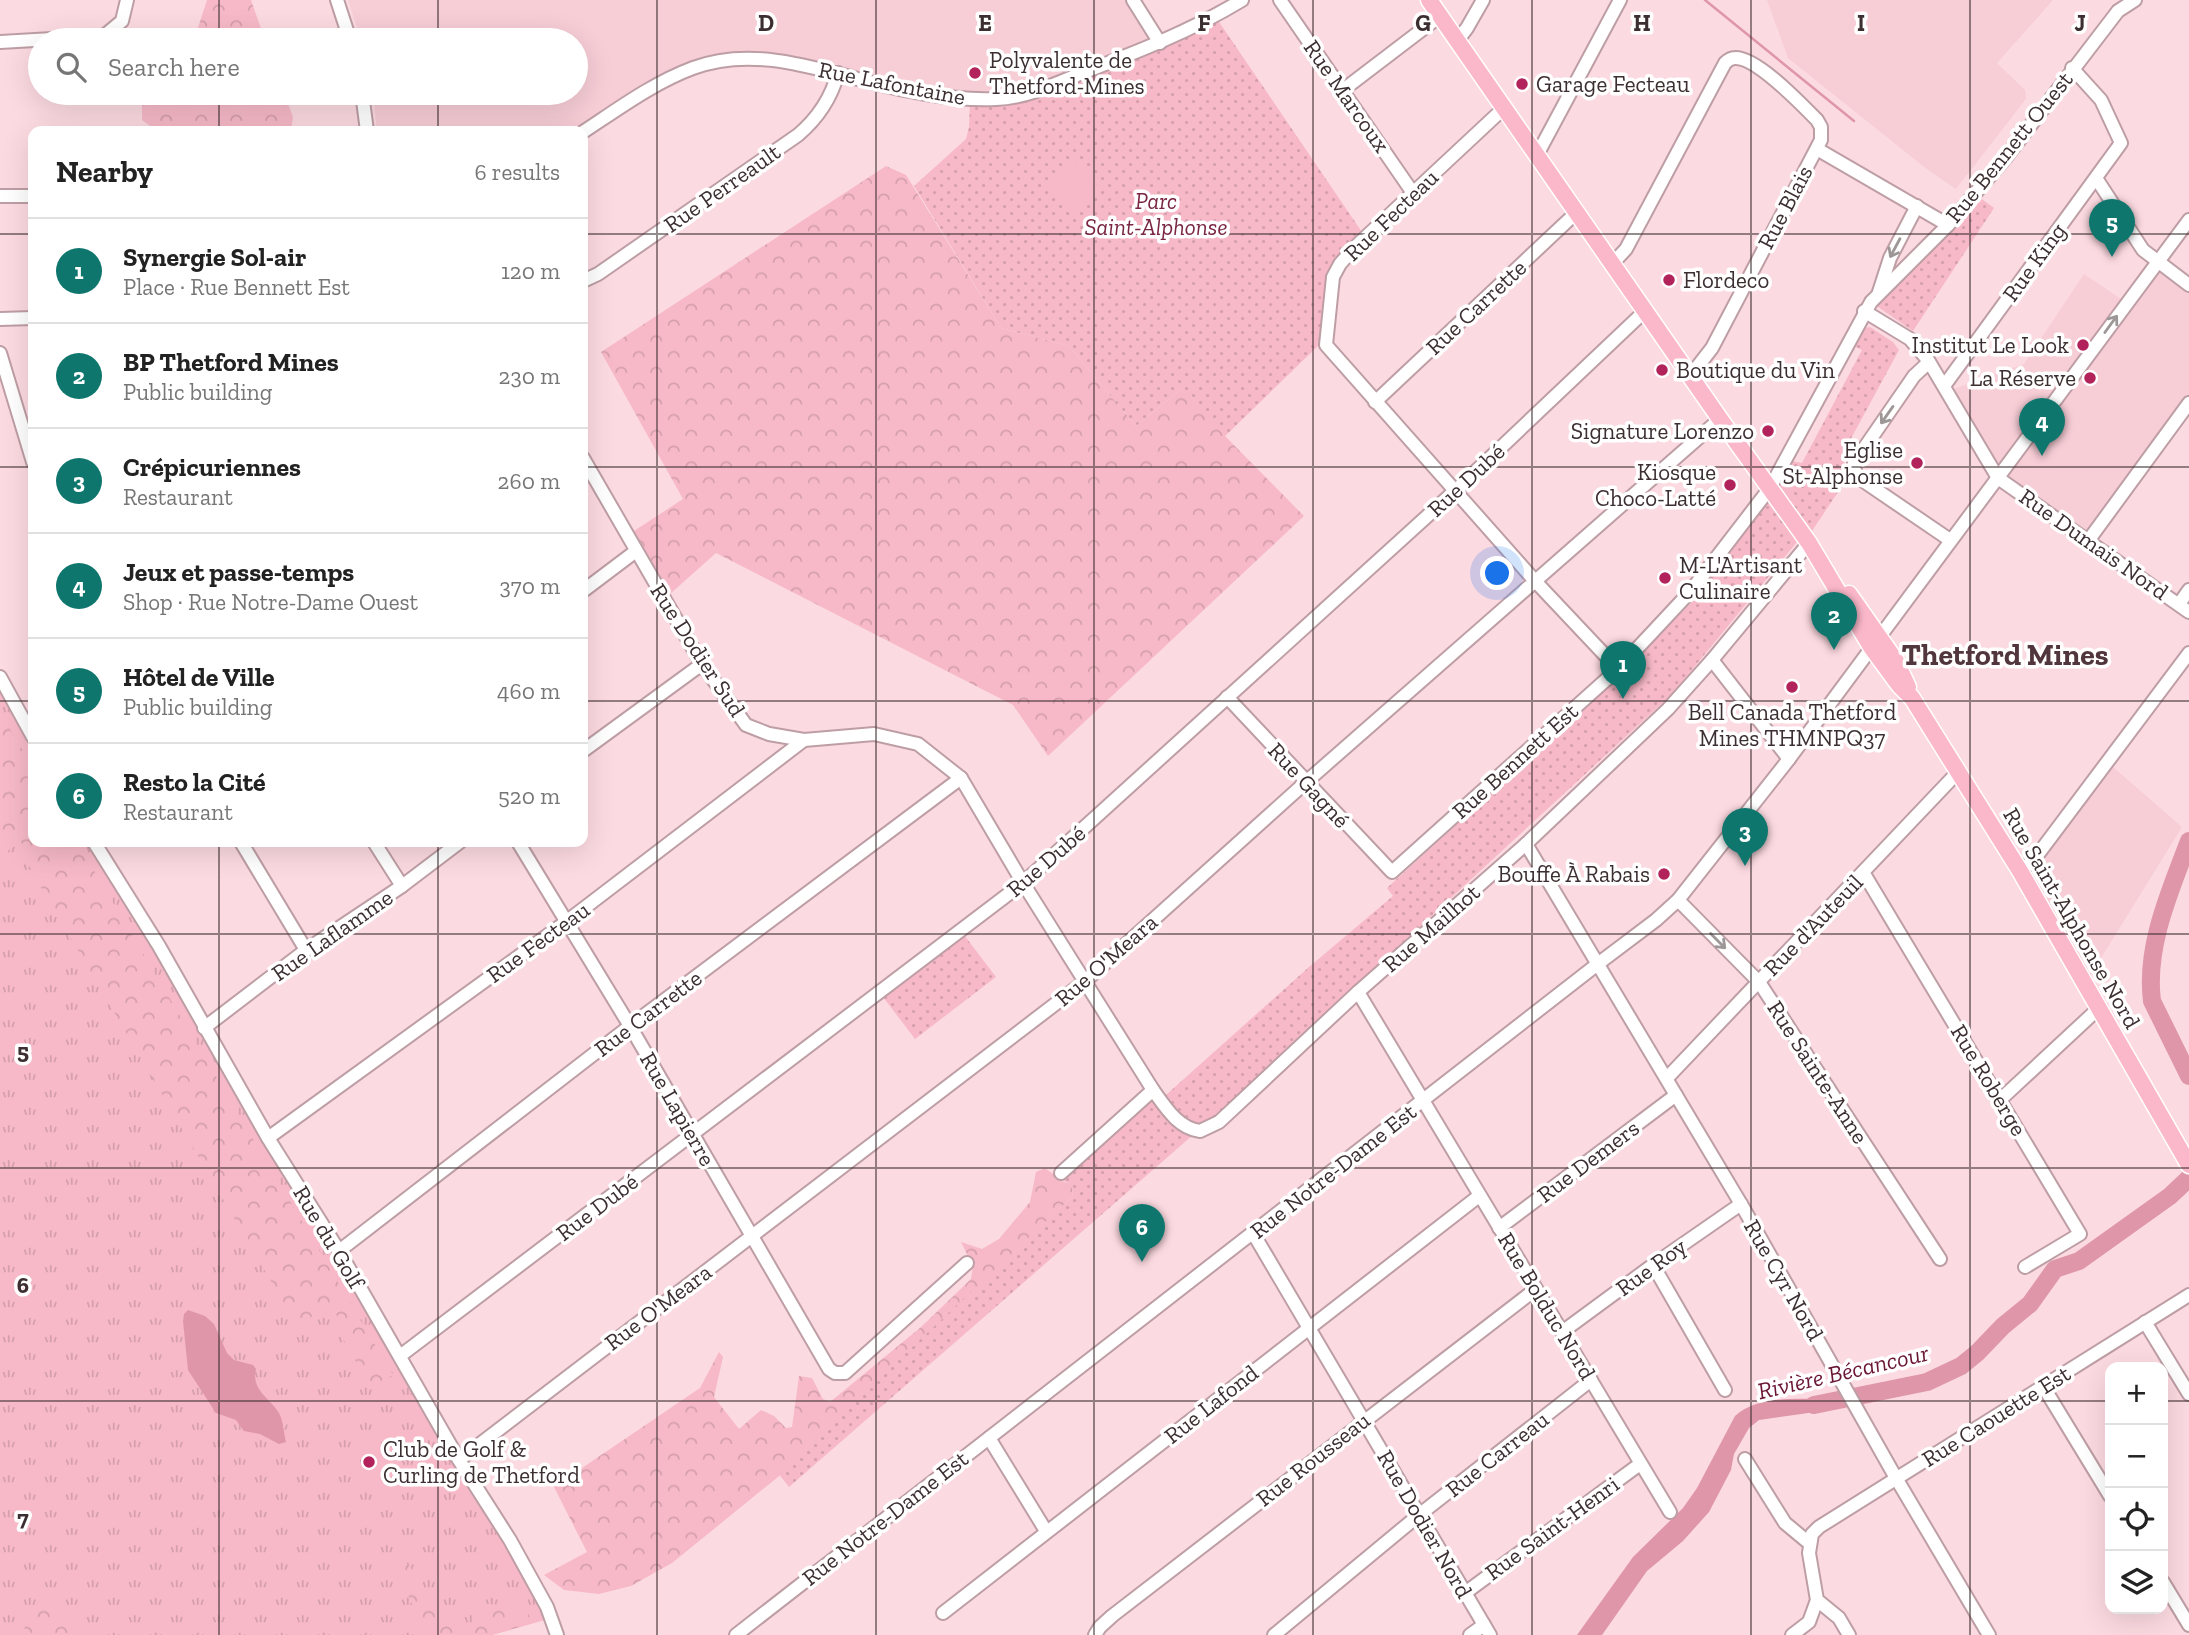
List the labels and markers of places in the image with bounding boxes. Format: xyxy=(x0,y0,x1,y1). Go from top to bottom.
place label: Polyvalente de Thetford-Mines xyxy=(989,46,1145,100)
marker: Polyvalente de Thetford-Mines xyxy=(967,65,983,81)
place label: Garage Fecteau xyxy=(1536,70,1690,98)
marker: Garage Fecteau xyxy=(1514,76,1530,92)
pin: 5 xyxy=(2089,199,2135,257)
place label: Flordeco xyxy=(1683,266,1769,294)
marker: Flordeco xyxy=(1661,272,1677,288)
place label: Institut Le Look xyxy=(1912,331,2069,359)
marker: Institut Le Look xyxy=(2075,337,2091,353)
place label: Boutique du Vin xyxy=(1676,356,1835,384)
marker: Boutique du Vin xyxy=(1654,362,1670,378)
place label: La Réserve xyxy=(1970,364,2076,392)
marker: La Réserve xyxy=(2082,370,2098,386)
pin: 4 xyxy=(2019,398,2065,456)
place label: Signature Lorenzo xyxy=(1571,417,1754,445)
marker: Signature Lorenzo xyxy=(1760,423,1776,439)
place label: Eglise St-Alphonse xyxy=(1782,436,1903,490)
marker: Eglise St-Alphonse xyxy=(1909,455,1925,471)
place label: Kiosque Choco-Latté xyxy=(1595,458,1716,512)
marker: Kiosque Choco-Latté xyxy=(1722,477,1738,493)
place label: M-L'Artisant Culinaire xyxy=(1679,551,1803,605)
marker: M-L'Artisant Culinaire xyxy=(1657,570,1673,586)
pin: 2 xyxy=(1811,592,1857,650)
pin: 1 xyxy=(1600,641,1646,699)
marker: Bell Canada Thetford Mines THMNPQ37 xyxy=(1784,679,1800,695)
place label: Bell Canada Thetford Mines THMNPQ37 xyxy=(1688,698,1897,752)
pin: 3 xyxy=(1722,808,1768,866)
place label: Bouffe À Rabais xyxy=(1498,860,1650,888)
marker: Bouffe À Rabais xyxy=(1656,866,1672,882)
pin: 6 xyxy=(1119,1204,1165,1262)
place label: Club de Golf & Curling de Thetford xyxy=(383,1435,580,1489)
marker: Club de Golf & Curling de Thetford xyxy=(361,1454,377,1470)

